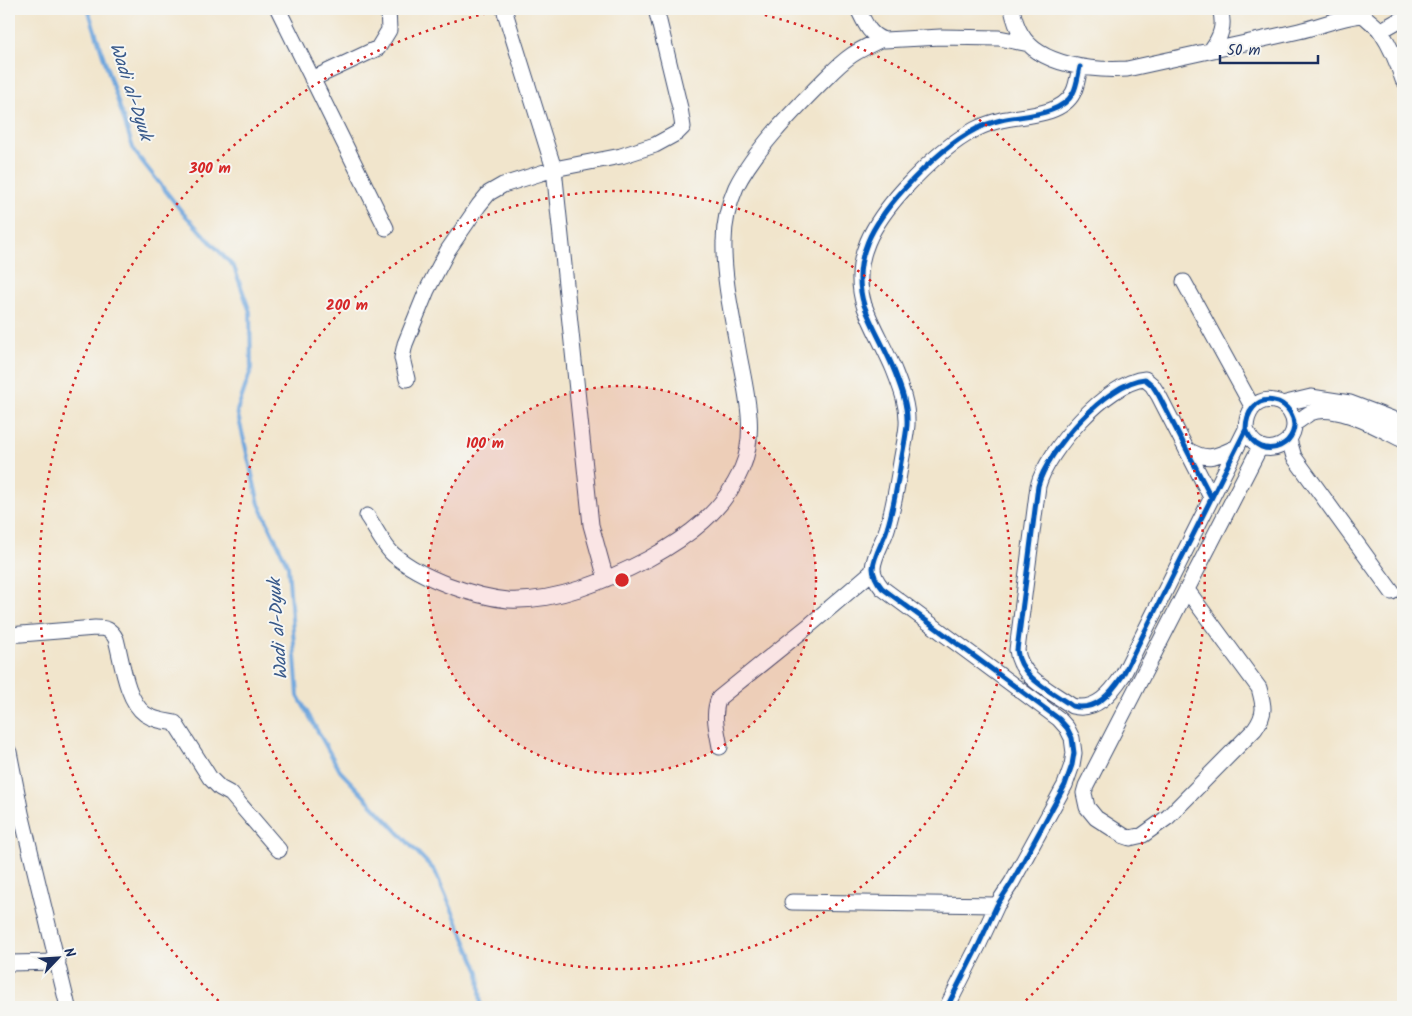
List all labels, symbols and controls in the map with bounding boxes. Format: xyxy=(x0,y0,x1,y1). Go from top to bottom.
scale bar xyxy=(1220,32,1317,64)
water label: Wadi al-Dyuk xyxy=(101,39,160,147)
text: 50 m xyxy=(1227,39,1261,63)
text: 300 m xyxy=(188,157,231,181)
text: 200 m xyxy=(326,294,368,318)
text: 100 m xyxy=(466,432,504,456)
centre of rings xyxy=(613,571,631,589)
water label: Wadi al-Dyuk xyxy=(261,575,297,681)
north arrow xyxy=(32,934,82,984)
text: N xyxy=(57,944,81,962)

